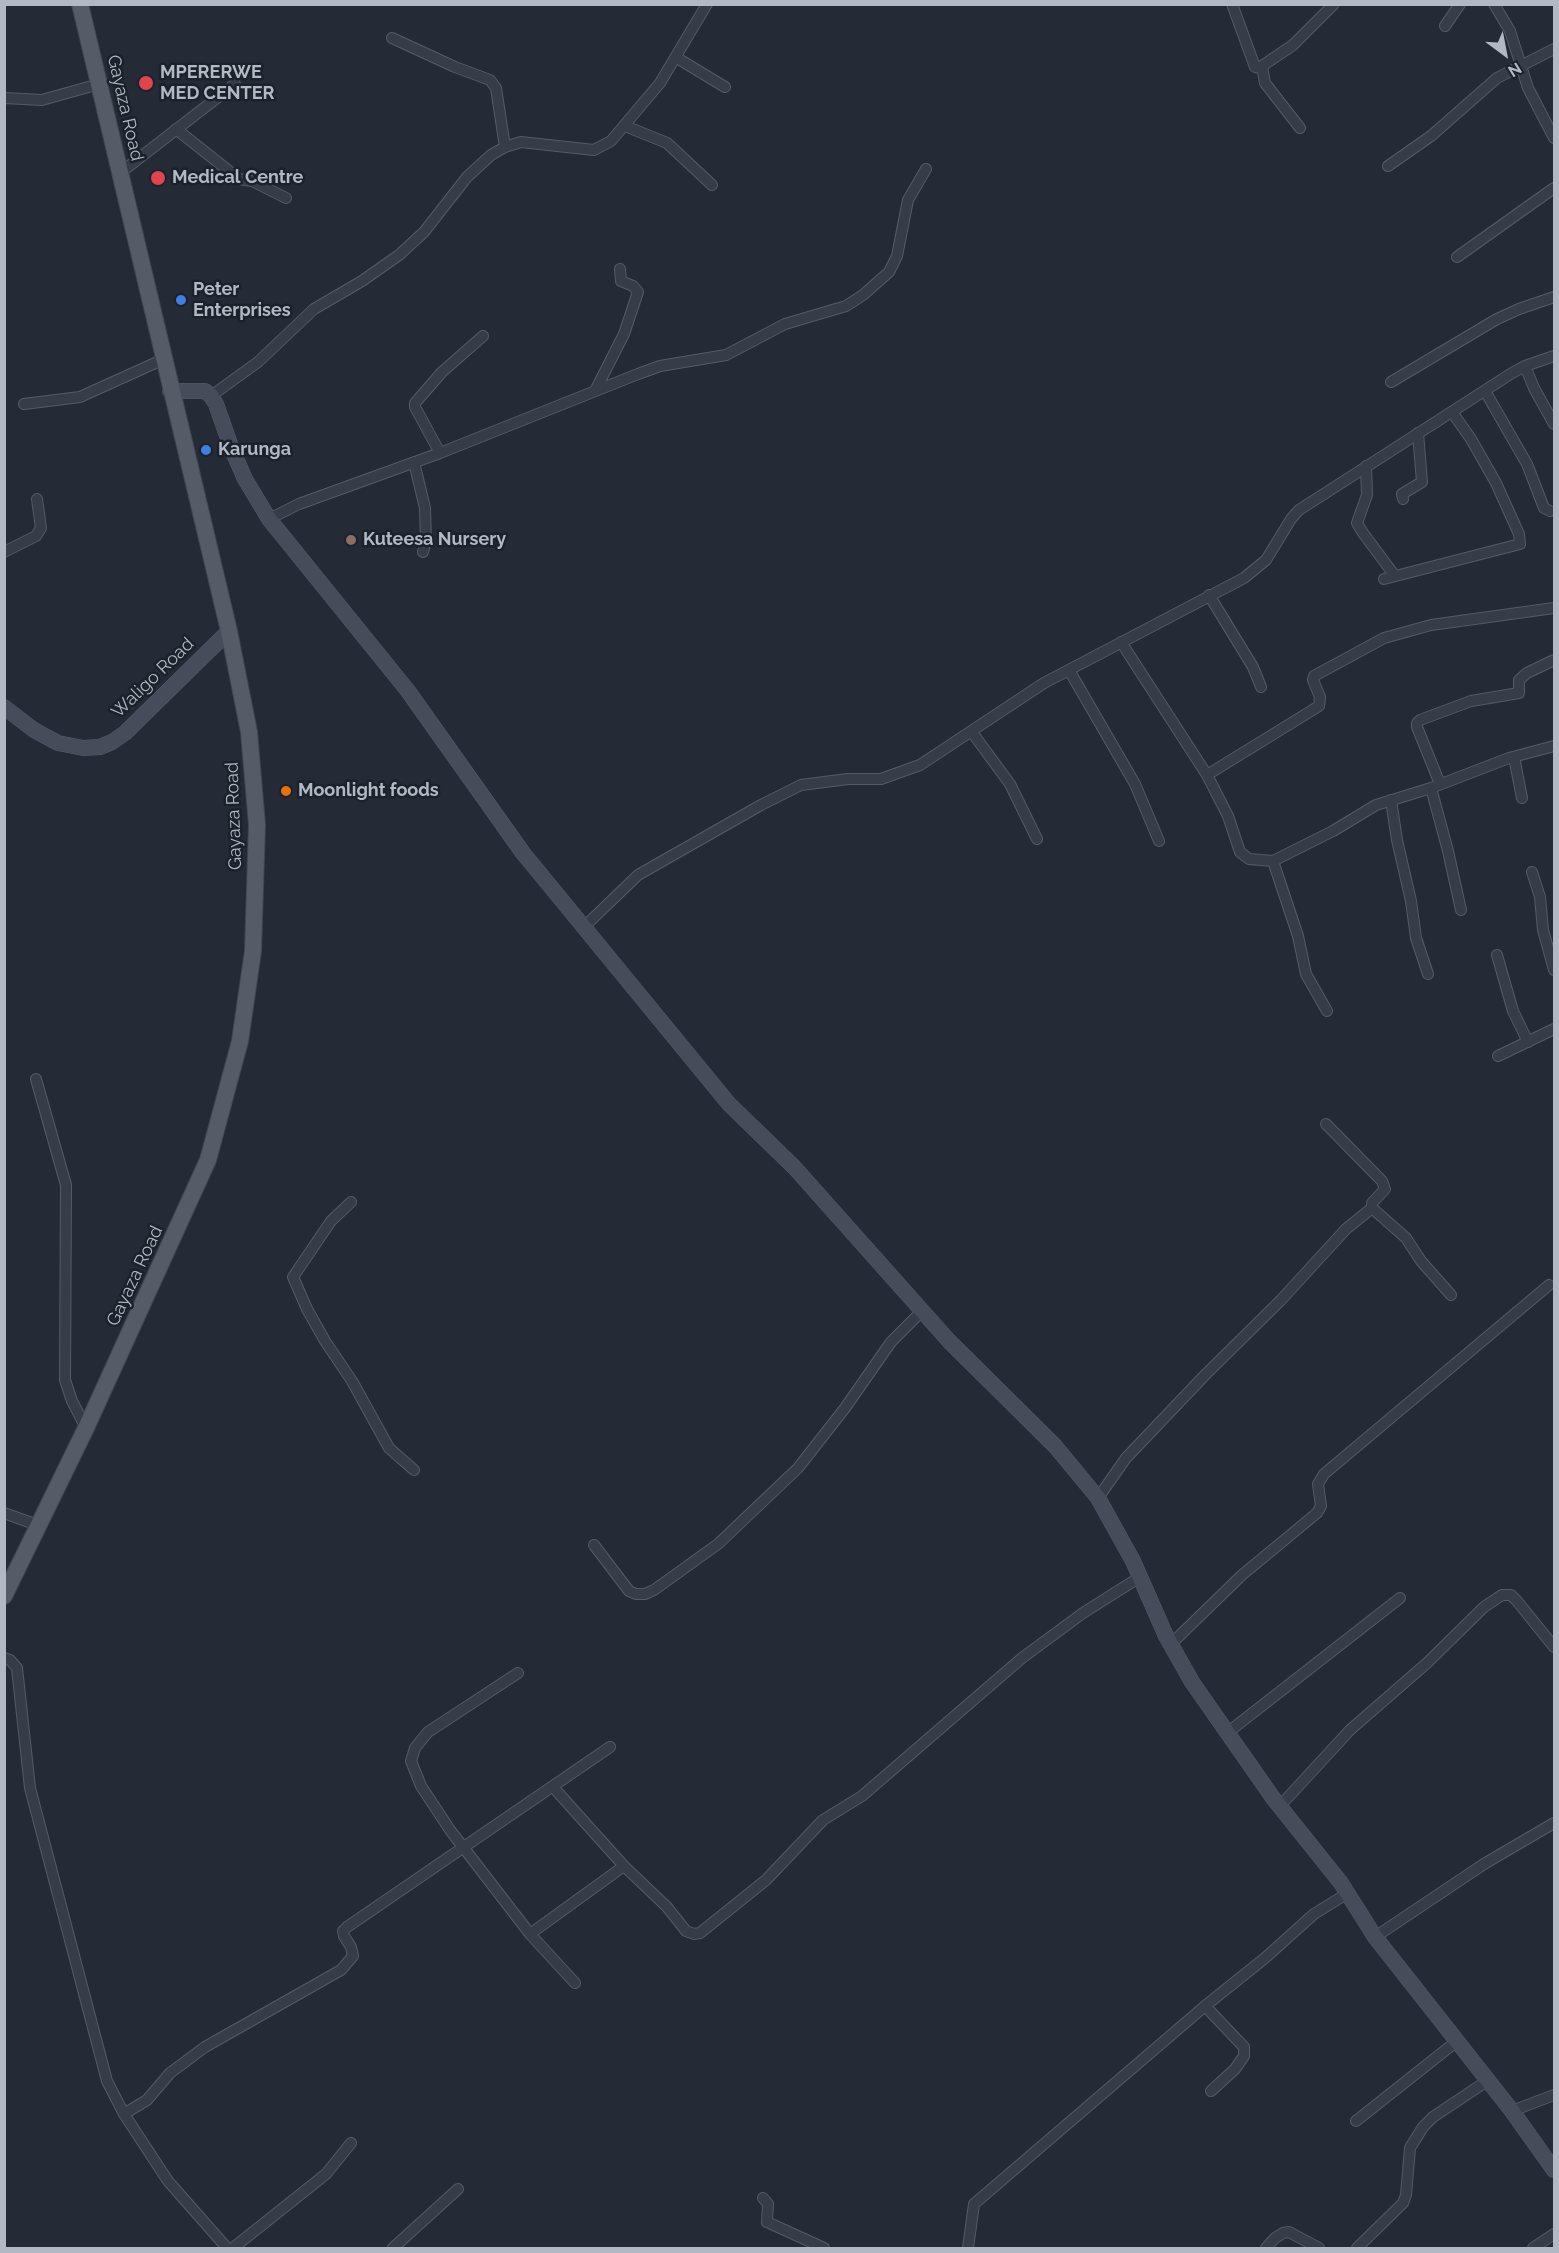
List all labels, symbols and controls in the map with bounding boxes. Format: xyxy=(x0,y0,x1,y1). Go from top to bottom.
north arrow xyxy=(1475,24,1535,84)
street label: Gayaza Road xyxy=(102,53,148,163)
text: N xyxy=(1505,58,1525,81)
place label: MPERERWE MED CENTER xyxy=(160,62,274,104)
marker: MPERERWE MED CENTER xyxy=(137,74,155,92)
place label: Medical Centre xyxy=(172,167,303,189)
marker: Medical Centre xyxy=(149,169,167,187)
place label: Peter Enterprises xyxy=(193,279,291,322)
marker: Peter Enterprises xyxy=(174,293,188,307)
place label: Karunga xyxy=(218,439,291,461)
marker: Karunga xyxy=(199,443,213,457)
place label: Kuteesa Nursery xyxy=(363,529,506,551)
marker: Kuteesa Nursery xyxy=(344,533,358,547)
street label: Waligo Road xyxy=(107,633,199,723)
street label: Gayaza Road xyxy=(221,762,247,870)
place label: Moonlight foods xyxy=(298,780,439,802)
marker: Moonlight foods xyxy=(279,784,293,798)
street label: Gayaza Road xyxy=(102,1222,168,1330)

